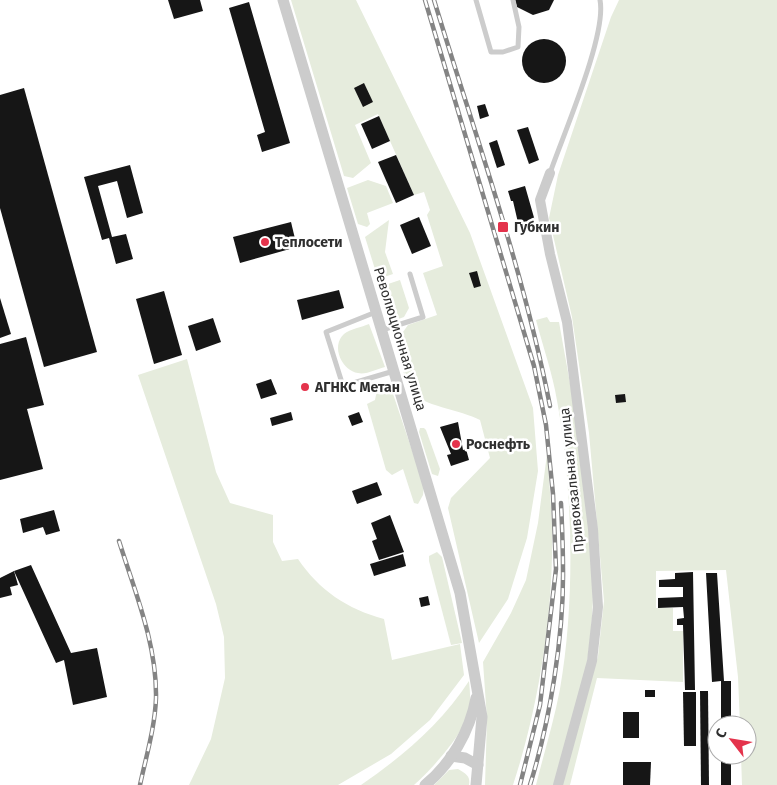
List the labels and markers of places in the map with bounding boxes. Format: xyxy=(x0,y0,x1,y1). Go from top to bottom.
place label: Губкин xyxy=(514,219,559,236)
marker: Губкин xyxy=(496,220,510,234)
place label: Теплосети xyxy=(275,234,343,251)
marker: Теплосети xyxy=(259,236,271,248)
place label: АГНКС Метан xyxy=(314,379,400,396)
marker: АГНКС Метан xyxy=(299,381,311,393)
place label: Роснефть xyxy=(466,436,531,453)
marker: Роснефть xyxy=(450,438,462,450)

